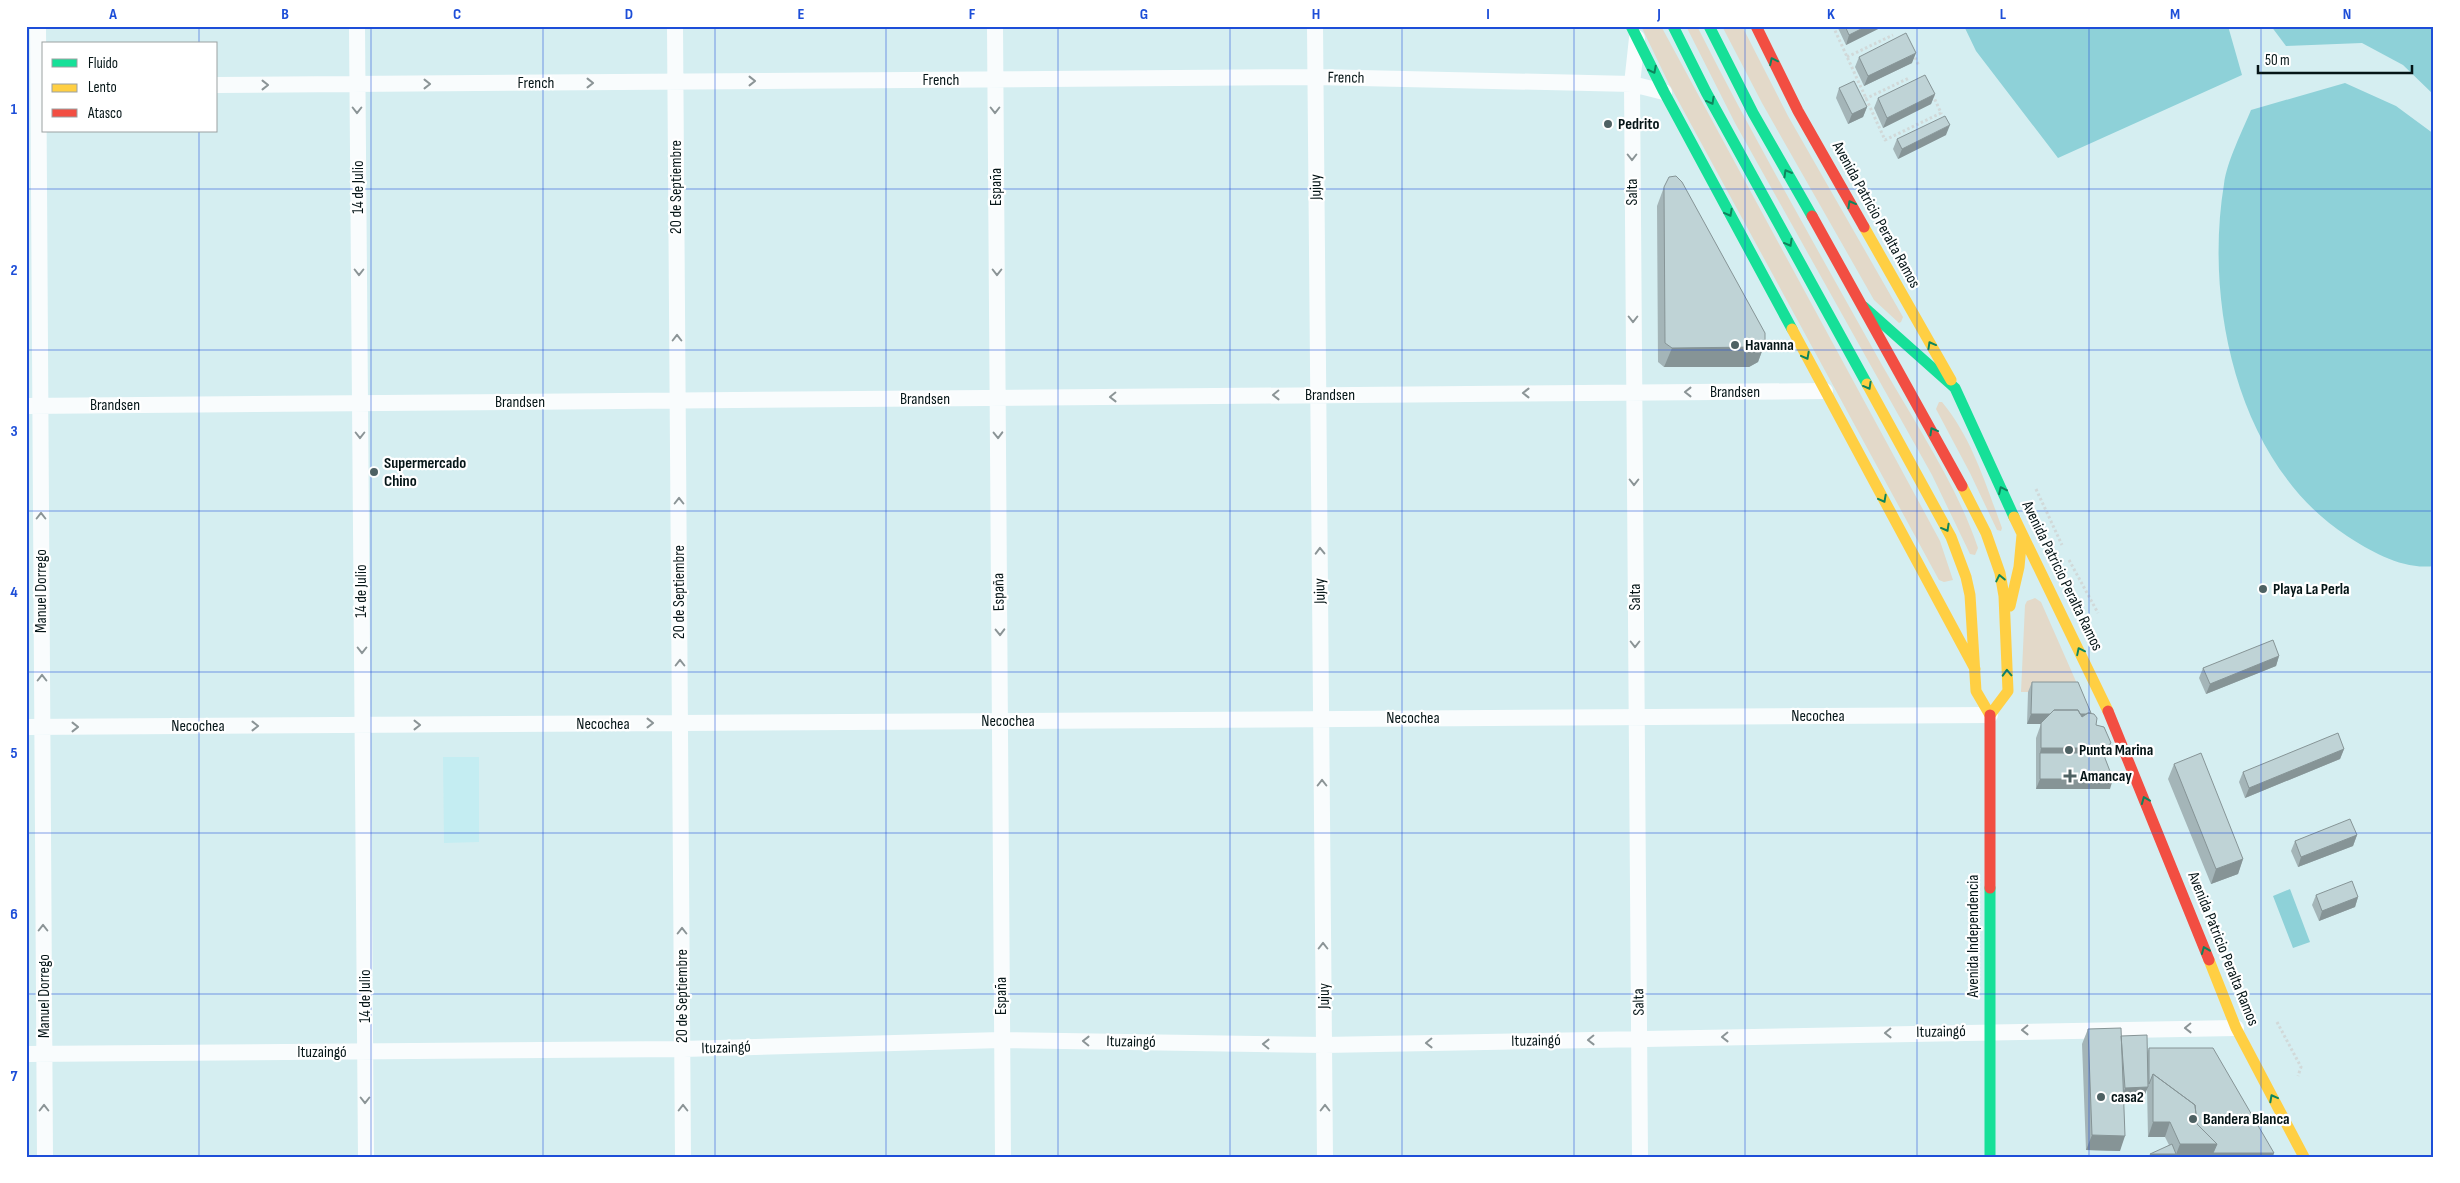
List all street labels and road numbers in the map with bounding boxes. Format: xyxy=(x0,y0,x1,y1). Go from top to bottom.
street label: French xyxy=(1327,68,1365,88)
street label: French xyxy=(923,71,959,90)
street label: French xyxy=(518,74,554,93)
street label: Avenida Patricio Peralta Ramos xyxy=(1827,138,1924,292)
street label: 20 de Septiembre xyxy=(667,140,686,234)
street label: 14 de Julio xyxy=(349,160,368,214)
street label: España xyxy=(987,168,1006,206)
street label: Jujuy xyxy=(1306,174,1326,201)
street label: Salta xyxy=(1623,179,1642,205)
street label: Brandsen xyxy=(1710,383,1760,402)
street label: Brandsen xyxy=(1305,386,1355,405)
street label: Brandsen xyxy=(900,390,950,409)
street label: Brandsen xyxy=(495,393,545,412)
street label: Brandsen xyxy=(90,396,140,415)
street label: Avenida Patricio Peralta Ramos xyxy=(2017,497,2107,654)
street label: 20 de Septiembre xyxy=(670,545,689,639)
street label: Manuel Dorrego xyxy=(32,549,51,633)
street label: 14 de Julio xyxy=(352,564,371,618)
street label: España xyxy=(989,573,1009,611)
street label: Jujuy xyxy=(1310,578,1330,605)
street label: Salta xyxy=(1626,584,1645,610)
street label: Necochea xyxy=(1791,707,1845,726)
street label: Necochea xyxy=(1386,709,1440,728)
street label: Necochea xyxy=(981,712,1035,731)
street label: Necochea xyxy=(576,715,630,734)
street label: Necochea xyxy=(171,717,225,736)
street label: Avenida Patricio Peralta Ramos xyxy=(2183,868,2263,1029)
street label: Avenida Independencia xyxy=(1964,875,1983,998)
street label: 20 de Septiembre xyxy=(673,949,692,1043)
street label: Manuel Dorrego xyxy=(35,954,54,1038)
street label: 14 de Julio xyxy=(356,969,375,1023)
street label: España xyxy=(992,977,1011,1015)
street label: Jujuy xyxy=(1315,983,1334,1010)
street label: Salta xyxy=(1629,988,1649,1016)
street label: Ituzaingó xyxy=(1916,1022,1966,1042)
street label: Ituzaingó xyxy=(1511,1031,1561,1051)
street label: Ituzaingó xyxy=(1106,1032,1156,1052)
street label: Ituzaingó xyxy=(701,1038,751,1058)
street label: Ituzaingó xyxy=(297,1043,347,1062)

